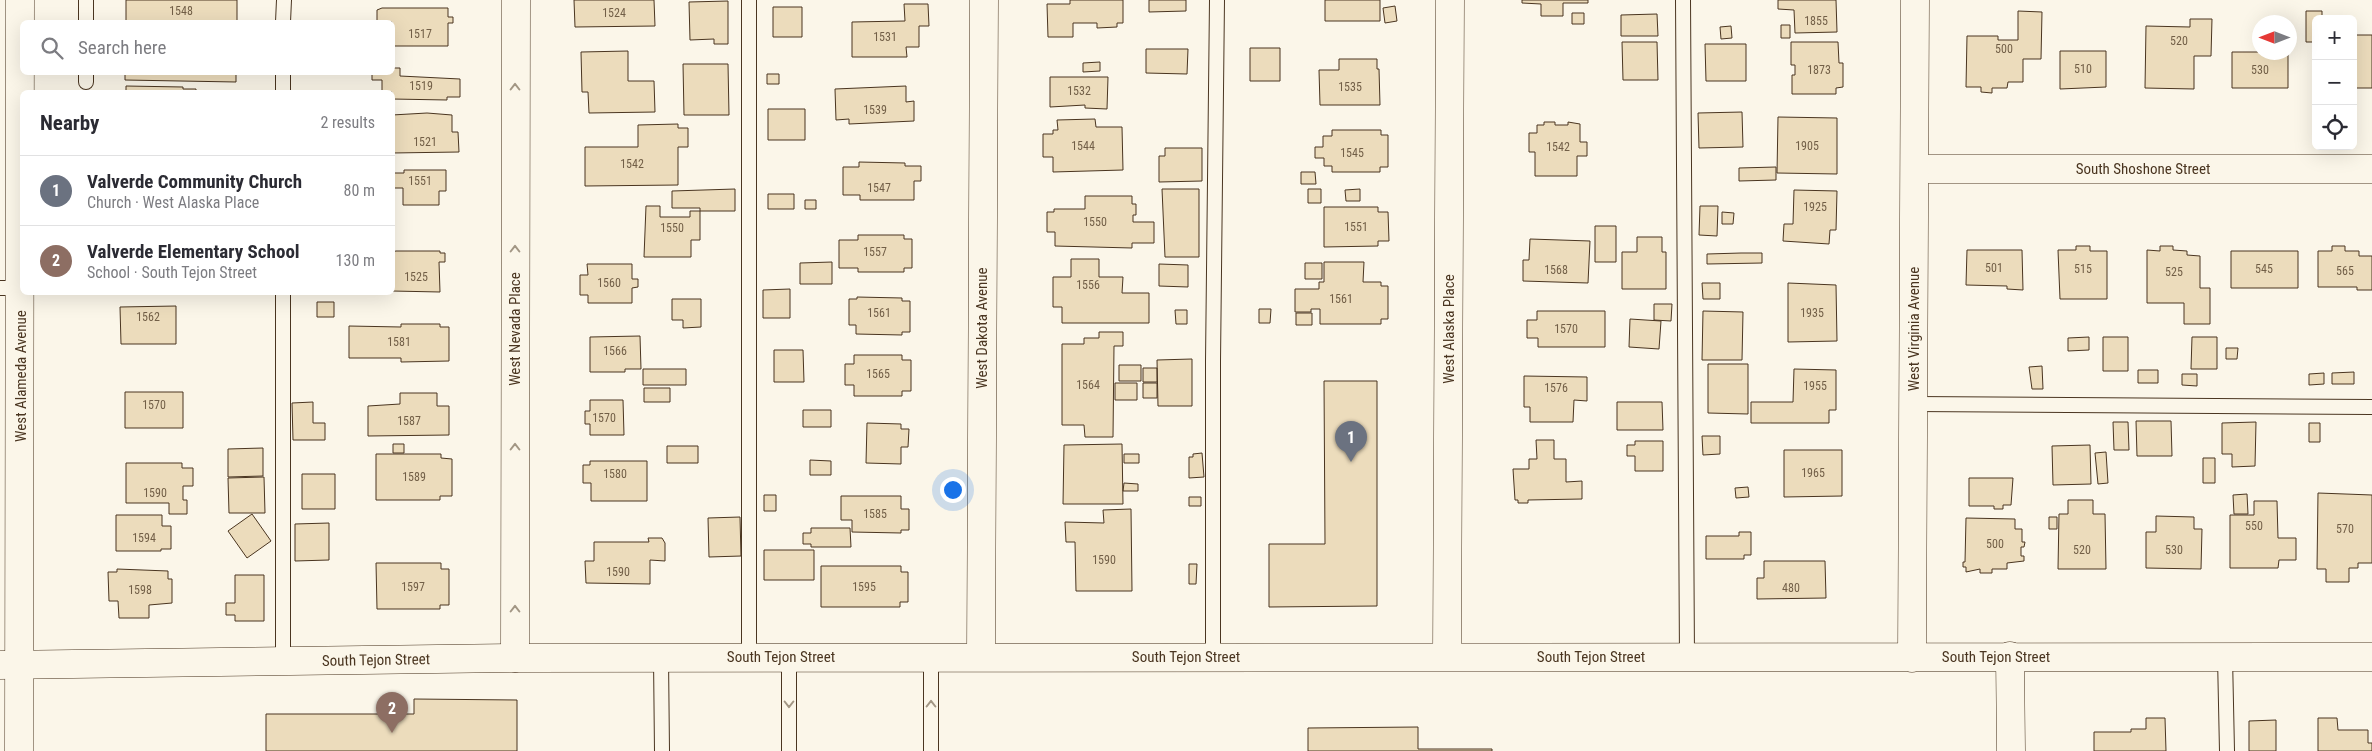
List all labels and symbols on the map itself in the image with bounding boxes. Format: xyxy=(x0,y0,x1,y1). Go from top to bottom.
house number: 1548 xyxy=(169,4,193,18)
house number: 1524 xyxy=(602,6,626,20)
house number: 1855 xyxy=(1804,14,1828,28)
north arrow xyxy=(2252,15,2297,60)
house number: 1517 xyxy=(408,27,432,41)
house number: 1531 xyxy=(873,30,897,44)
house number: 520 xyxy=(2170,34,2188,48)
house number: 500 xyxy=(1995,42,2013,56)
house number: 510 xyxy=(2074,62,2092,76)
house number: 1873 xyxy=(1807,63,1831,77)
house number: 530 xyxy=(2251,63,2269,77)
house number: 1519 xyxy=(409,79,433,93)
house number: 1535 xyxy=(1338,80,1362,94)
one-way arrow xyxy=(510,82,520,90)
house number: 1532 xyxy=(1067,84,1091,98)
house number: 1539 xyxy=(863,103,887,117)
house number: 1521 xyxy=(413,135,437,149)
house number: 1544 xyxy=(1071,139,1095,153)
house number: 1905 xyxy=(1795,139,1819,153)
house number: 1542 xyxy=(1546,140,1570,154)
house number: 1545 xyxy=(1340,146,1364,160)
house number: 1542 xyxy=(620,157,644,171)
street label: South Shoshone Street xyxy=(2076,160,2210,178)
house number: 1551 xyxy=(408,174,432,188)
house number: 1547 xyxy=(867,181,891,195)
house number: 1925 xyxy=(1803,200,1827,214)
house number: 1550 xyxy=(1083,215,1107,229)
house number: 1551 xyxy=(1344,220,1368,234)
house number: 1550 xyxy=(660,221,684,235)
one-way arrow xyxy=(510,245,520,252)
house number: 1557 xyxy=(863,245,887,259)
house number: 501 xyxy=(1985,261,2003,275)
house number: 515 xyxy=(2074,262,2092,276)
house number: 545 xyxy=(2255,262,2273,276)
house number: 1568 xyxy=(1544,263,1568,277)
house number: 565 xyxy=(2336,264,2354,278)
house number: 525 xyxy=(2165,265,2183,279)
street label: West Dakota Avenue xyxy=(973,267,991,389)
street label: West Virginia Avenue xyxy=(1905,267,1923,391)
house number: 1525 xyxy=(404,270,428,284)
street label: West Nevada Place xyxy=(506,272,524,386)
street label: West Alaska Place xyxy=(1440,274,1458,384)
house number: 1560 xyxy=(597,276,621,290)
house number: 1556 xyxy=(1076,278,1100,292)
house number: 1561 xyxy=(1329,292,1353,306)
house number: 1561 xyxy=(867,306,891,320)
house number: 1935 xyxy=(1800,306,1824,320)
street label: West Alameda Avenue xyxy=(12,310,30,442)
house number: 1562 xyxy=(136,310,160,324)
house number: 1570 xyxy=(1554,322,1578,336)
house number: 1581 xyxy=(387,335,411,349)
house number: 1566 xyxy=(603,344,627,358)
house number: 1565 xyxy=(866,367,890,381)
house number: 1564 xyxy=(1076,378,1100,392)
house number: 1955 xyxy=(1803,379,1827,393)
house number: 1576 xyxy=(1544,381,1568,395)
house number: 1570 xyxy=(142,398,166,412)
house number: 1570 xyxy=(592,411,616,425)
house number: 1587 xyxy=(397,414,421,428)
pin: 1 xyxy=(1335,421,1367,462)
one-way arrow xyxy=(510,442,520,450)
house number: 1965 xyxy=(1801,466,1825,480)
house number: 1580 xyxy=(603,467,627,481)
house number: 1589 xyxy=(402,470,426,484)
your location xyxy=(940,477,966,503)
house number: 1590 xyxy=(143,486,167,500)
house number: 1585 xyxy=(863,507,887,521)
house number: 550 xyxy=(2245,519,2263,533)
house number: 570 xyxy=(2336,522,2354,536)
house number: 1594 xyxy=(132,531,156,545)
house number: 500 xyxy=(1986,537,2004,551)
house number: 520 xyxy=(2073,543,2091,557)
house number: 530 xyxy=(2165,543,2183,557)
house number: 1590 xyxy=(1092,553,1116,567)
house number: 1590 xyxy=(606,565,630,579)
house number: 1597 xyxy=(401,580,425,594)
house number: 1595 xyxy=(852,580,876,594)
house number: 480 xyxy=(1782,581,1800,595)
house number: 1598 xyxy=(128,583,152,597)
one-way arrow xyxy=(510,605,520,612)
street label: South Tejon Street xyxy=(727,648,835,666)
street label: South Tejon Street xyxy=(1132,648,1240,666)
street label: South Tejon Street xyxy=(1537,648,1645,666)
street label: South Tejon Street xyxy=(1942,648,2050,666)
street label: South Tejon Street xyxy=(322,650,430,670)
pin: 2 xyxy=(376,692,408,733)
one-way arrow xyxy=(784,700,794,708)
one-way arrow xyxy=(926,700,936,708)

